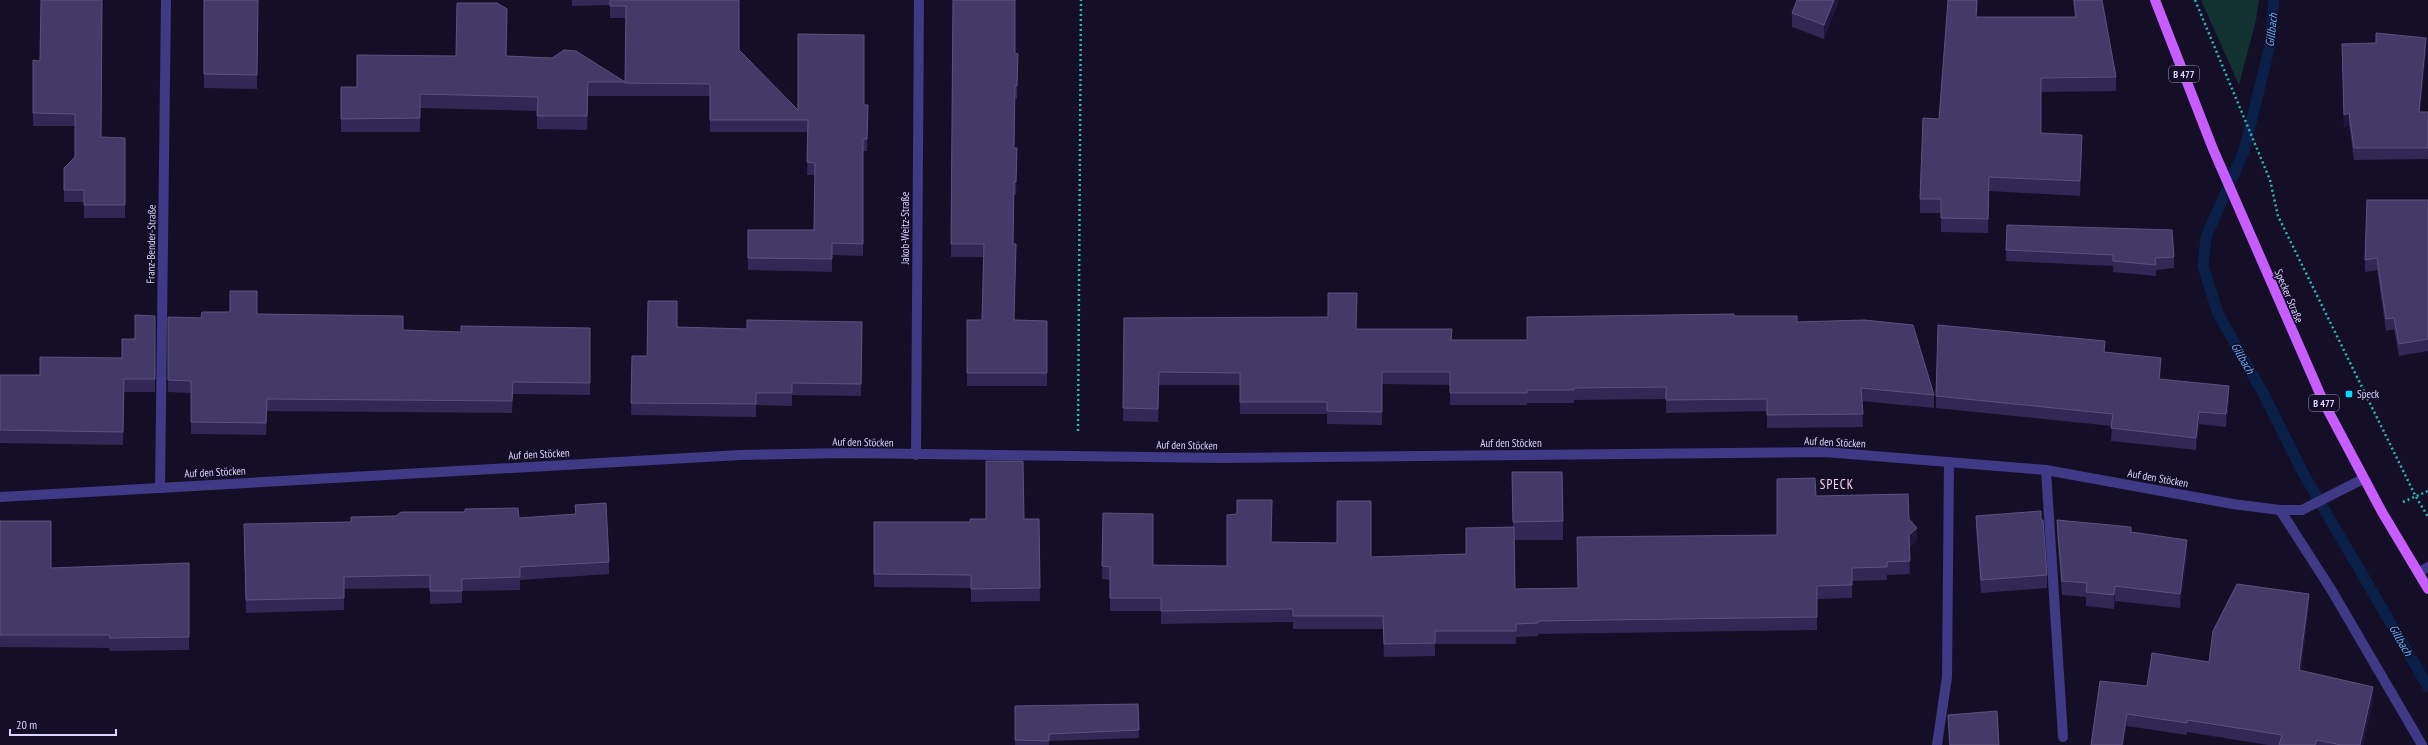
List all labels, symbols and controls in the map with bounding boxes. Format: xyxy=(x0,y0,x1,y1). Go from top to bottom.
water label: Gillbach xyxy=(2262,12,2281,48)
road number: B 477 xyxy=(2169,66,2199,82)
street label: Jakob-Weitz-Straße xyxy=(898,191,912,265)
street label: Franz-Bender-Straße xyxy=(143,204,159,283)
street label: Specker Straße xyxy=(2271,267,2307,325)
water label: Gillbach xyxy=(2228,340,2258,377)
place label: Speck xyxy=(2357,387,2380,401)
marker: Speck xyxy=(2344,389,2354,399)
road number: B 477 xyxy=(2309,395,2339,411)
street label: Auf den Stöcken xyxy=(1804,433,1866,451)
street label: Auf den Stöcken xyxy=(832,434,894,450)
street label: Auf den Stöcken xyxy=(1480,436,1542,450)
street label: Auf den Stöcken xyxy=(1156,437,1218,453)
street label: Auf den Stöcken xyxy=(508,445,570,463)
street label: Auf den Stöcken xyxy=(184,463,246,481)
street label: Auf den Stöcken xyxy=(2127,466,2190,490)
district label: SPECK xyxy=(1820,476,1854,493)
water label: Gillbach xyxy=(2386,622,2416,659)
scale bar xyxy=(10,711,116,737)
text: 20 m xyxy=(16,717,37,732)

